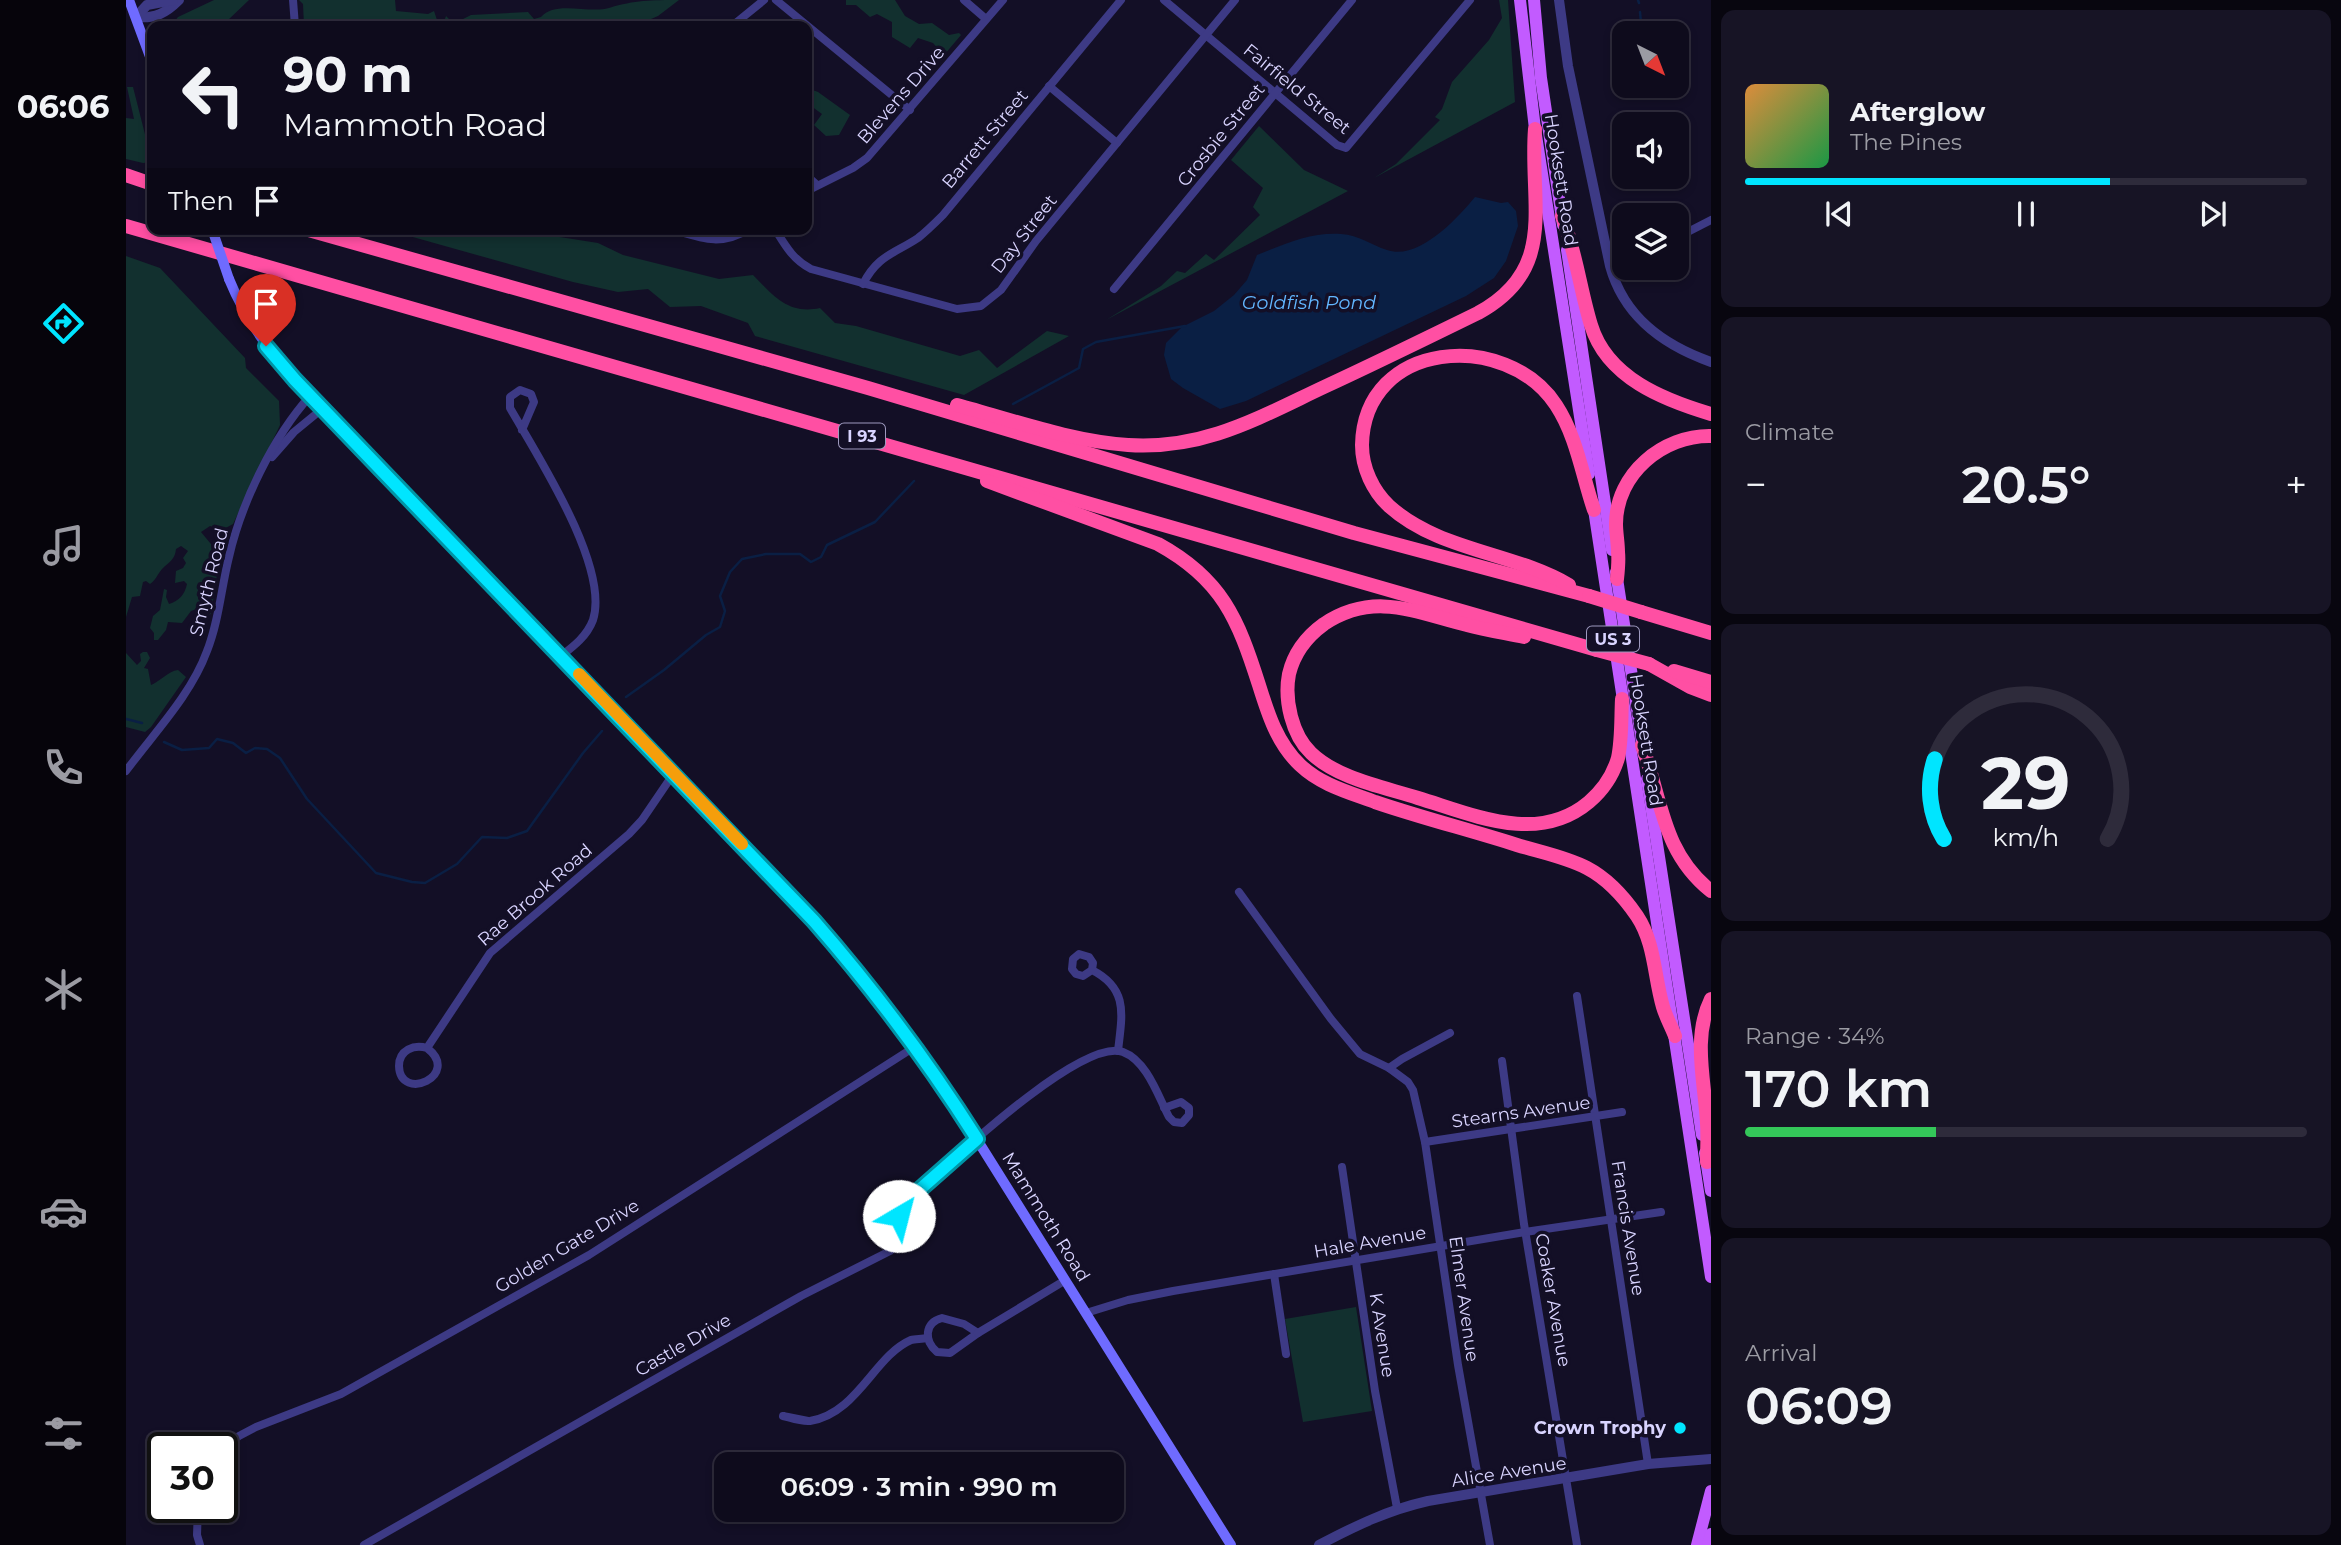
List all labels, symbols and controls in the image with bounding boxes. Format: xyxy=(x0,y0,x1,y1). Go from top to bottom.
north arrow xyxy=(1612,21,1689,98)
map controls xyxy=(1612,21,1689,280)
street label: Fairfield Street xyxy=(1239,39,1355,139)
street label: Blevens Drive xyxy=(853,42,949,148)
text: 90 m xyxy=(283,45,413,104)
icon: left xyxy=(168,49,259,140)
street label: Crosbie Street xyxy=(1173,79,1269,191)
street label: Barrett Street xyxy=(937,85,1033,193)
text: 06:06 xyxy=(17,87,109,126)
text: Afterglow xyxy=(1850,96,1985,128)
text: Mammoth Road xyxy=(283,105,547,144)
street label: Hooksett Road xyxy=(1540,112,1582,248)
button: sound xyxy=(1612,112,1689,189)
text: The Pines xyxy=(1850,128,1962,156)
icon: arrive xyxy=(248,182,286,220)
text: Then xyxy=(168,185,234,217)
street label: Day Street xyxy=(986,190,1062,278)
icon: previous xyxy=(1820,195,1858,233)
icon: pause xyxy=(2007,195,2045,233)
icon: next xyxy=(2194,195,2232,233)
button: layers xyxy=(1612,203,1689,280)
pin xyxy=(236,274,296,346)
icon: arrive xyxy=(247,285,285,323)
water label: Goldfish Pond xyxy=(1242,291,1376,314)
icon: directions xyxy=(39,299,88,348)
text: Climate xyxy=(1745,418,1834,446)
road number: I 93 xyxy=(839,424,885,448)
text: 20.5° xyxy=(1962,453,2090,516)
text: − xyxy=(1745,461,1767,508)
text: + xyxy=(2285,461,2307,508)
icon: music xyxy=(39,521,88,570)
street label: Smyth Road xyxy=(185,526,233,638)
road number: US 3 xyxy=(1587,626,1639,652)
street label: Hooksett Road xyxy=(1625,672,1667,808)
text: 29 xyxy=(1981,739,2071,827)
icon: phone xyxy=(39,743,88,792)
text: km/h xyxy=(1993,821,2059,851)
street label: Rae Brook Road xyxy=(473,839,597,951)
icon: climate xyxy=(39,965,88,1014)
text: Range · 34% xyxy=(1745,1022,1885,1050)
text: 170 km xyxy=(1745,1057,1932,1120)
street label: Stearns Avenue xyxy=(1450,1091,1592,1133)
street label: Mammoth Road xyxy=(997,1148,1095,1286)
street label: Francis Avenue xyxy=(1606,1159,1650,1297)
position arrow xyxy=(862,1179,936,1253)
icon: car xyxy=(39,1187,88,1236)
street label: Golden Gate Drive xyxy=(491,1194,643,1298)
street label: Hale Avenue xyxy=(1312,1221,1428,1263)
street label: Coaker Avenue xyxy=(1530,1231,1576,1369)
street label: Elmer Avenue xyxy=(1444,1235,1484,1363)
street label: K Avenue xyxy=(1364,1291,1400,1379)
street label: Castle Drive xyxy=(631,1309,735,1381)
text: Arrival xyxy=(1745,1339,1818,1367)
text: 06:09 xyxy=(1745,1374,1893,1437)
icon: filters xyxy=(39,1409,88,1458)
place label: Crown Trophy xyxy=(1534,1417,1666,1439)
marker: Crown Trophy xyxy=(1672,1420,1688,1436)
speed limit sign: 30 xyxy=(147,1432,238,1523)
street label: Alice Avenue xyxy=(1450,1452,1568,1492)
text: 06:09 · 3 min · 990 m xyxy=(780,1471,1058,1503)

